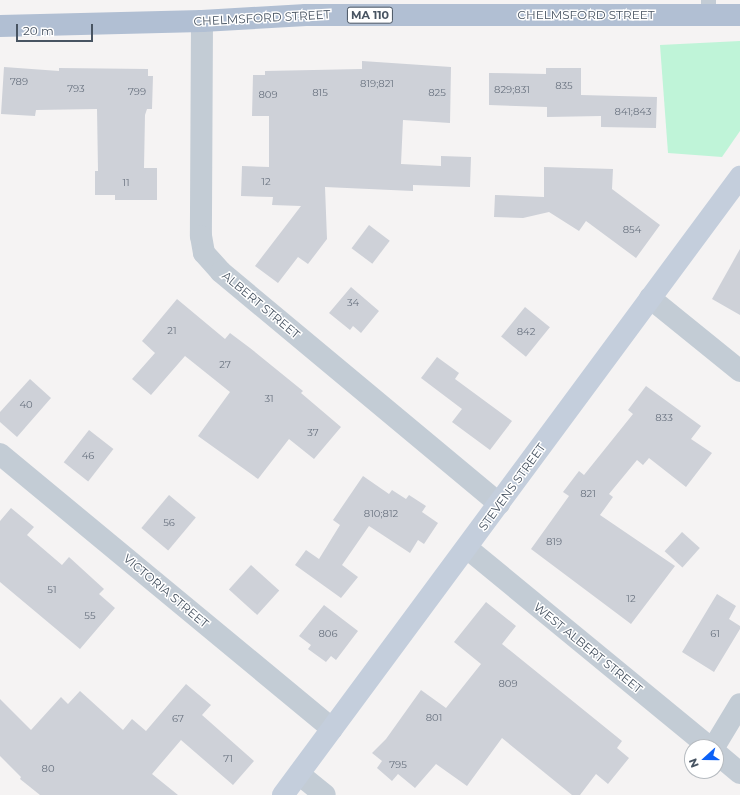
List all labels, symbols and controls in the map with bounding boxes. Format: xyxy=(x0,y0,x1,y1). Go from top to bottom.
road number: MA 110 xyxy=(346,6,394,24)
street label: CHELMSFORD STREET xyxy=(193,7,331,29)
street label: CHELMSFORD STREET xyxy=(517,8,655,22)
scale bar xyxy=(18,16,95,42)
text: 20 m xyxy=(23,23,54,38)
house number: 789 xyxy=(10,76,28,88)
house number: 819;821 xyxy=(360,78,394,90)
house number: 835 xyxy=(555,80,573,92)
house number: 793 xyxy=(67,83,85,95)
house number: 829;831 xyxy=(494,84,530,96)
house number: 799 xyxy=(128,86,146,98)
house number: 815 xyxy=(312,87,328,99)
house number: 825 xyxy=(428,87,446,99)
house number: 809 xyxy=(258,89,278,101)
house number: 841;843 xyxy=(615,106,651,118)
house number: 12 xyxy=(261,176,271,188)
house number: 11 xyxy=(122,177,130,189)
house number: 854 xyxy=(623,224,641,236)
street label: ALBERT STREET xyxy=(219,268,303,342)
house number: 34 xyxy=(347,297,359,309)
house number: 21 xyxy=(167,325,177,337)
house number: 842 xyxy=(517,326,535,338)
house number: 27 xyxy=(219,359,231,371)
house number: 31 xyxy=(264,393,274,405)
house number: 40 xyxy=(19,399,33,411)
house number: 833 xyxy=(655,412,673,424)
house number: 37 xyxy=(307,427,319,439)
street label: STEVENS STREET xyxy=(476,441,548,533)
house number: 46 xyxy=(82,450,94,462)
house number: 821 xyxy=(580,488,596,500)
house number: 810;812 xyxy=(364,508,398,520)
house number: 56 xyxy=(163,517,175,529)
house number: 819 xyxy=(546,536,562,548)
street label: VICTORIA STREET xyxy=(120,551,212,631)
house number: 51 xyxy=(47,584,57,596)
house number: 12 xyxy=(626,593,636,605)
street label: WEST ALBERT STREET xyxy=(531,600,645,696)
house number: 55 xyxy=(84,610,96,622)
house number: 806 xyxy=(318,628,338,640)
house number: 61 xyxy=(710,628,720,640)
house number: 809 xyxy=(498,678,518,690)
house number: 801 xyxy=(426,712,442,724)
house number: 67 xyxy=(172,713,184,725)
north arrow xyxy=(684,739,724,779)
house number: 71 xyxy=(223,753,233,765)
text: N xyxy=(686,756,702,770)
house number: 795 xyxy=(389,759,407,771)
house number: 80 xyxy=(42,763,54,775)

